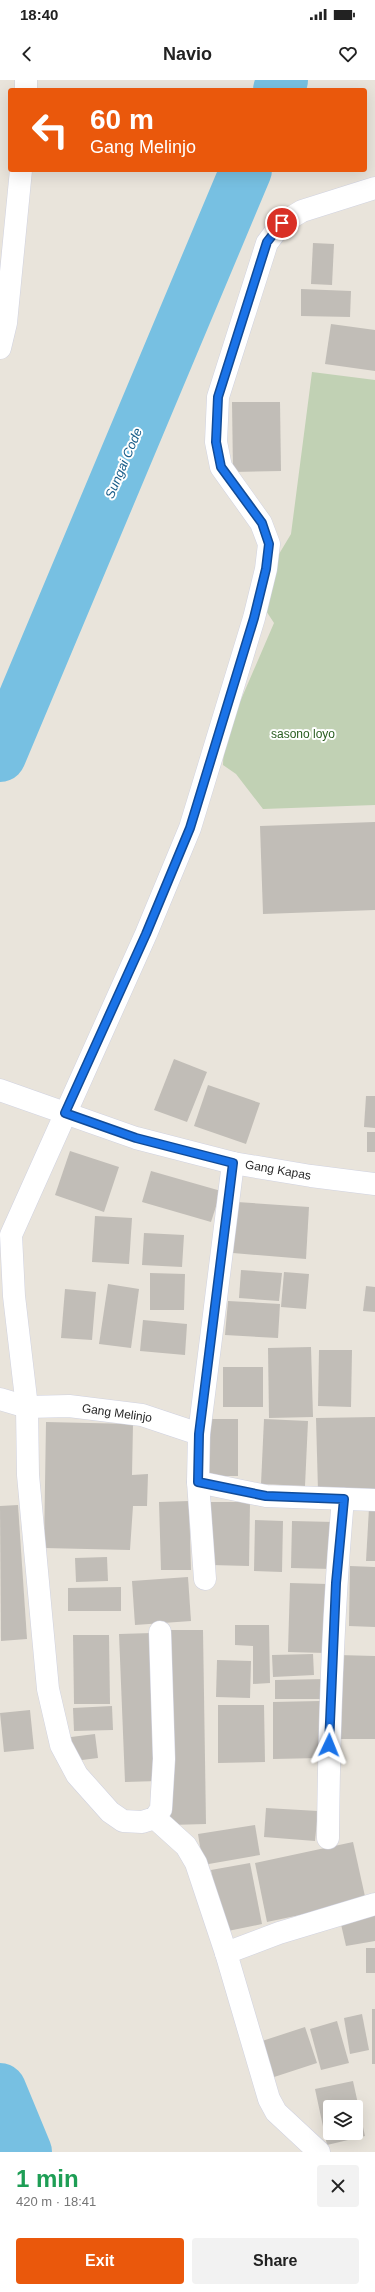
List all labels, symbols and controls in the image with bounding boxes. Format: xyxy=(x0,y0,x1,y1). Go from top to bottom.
text: 18:40 xyxy=(20,6,58,23)
icon: back xyxy=(16,43,38,65)
icon: heart xyxy=(337,43,359,65)
text: Navio xyxy=(163,44,212,64)
icon: left xyxy=(24,104,76,156)
text: 60 m xyxy=(90,104,154,135)
text: Gang Melinjo xyxy=(90,137,196,157)
pin xyxy=(265,206,299,240)
icon: arrive xyxy=(271,212,293,234)
water label: Sungai Code xyxy=(102,426,145,501)
park label: sasono loyo xyxy=(271,727,335,741)
street label: Gang Kapas xyxy=(244,1157,312,1183)
street label: Gang Melinjo xyxy=(81,1401,153,1425)
position arrow xyxy=(308,1724,350,1766)
map controls xyxy=(323,2100,363,2140)
button: layers xyxy=(323,2100,363,2140)
text: 1 min xyxy=(16,2165,79,2192)
button: close xyxy=(317,2165,359,2207)
text: 420 m · 18:41 xyxy=(16,2194,96,2209)
button: Exit xyxy=(16,2238,184,2284)
button: Share xyxy=(192,2238,359,2284)

